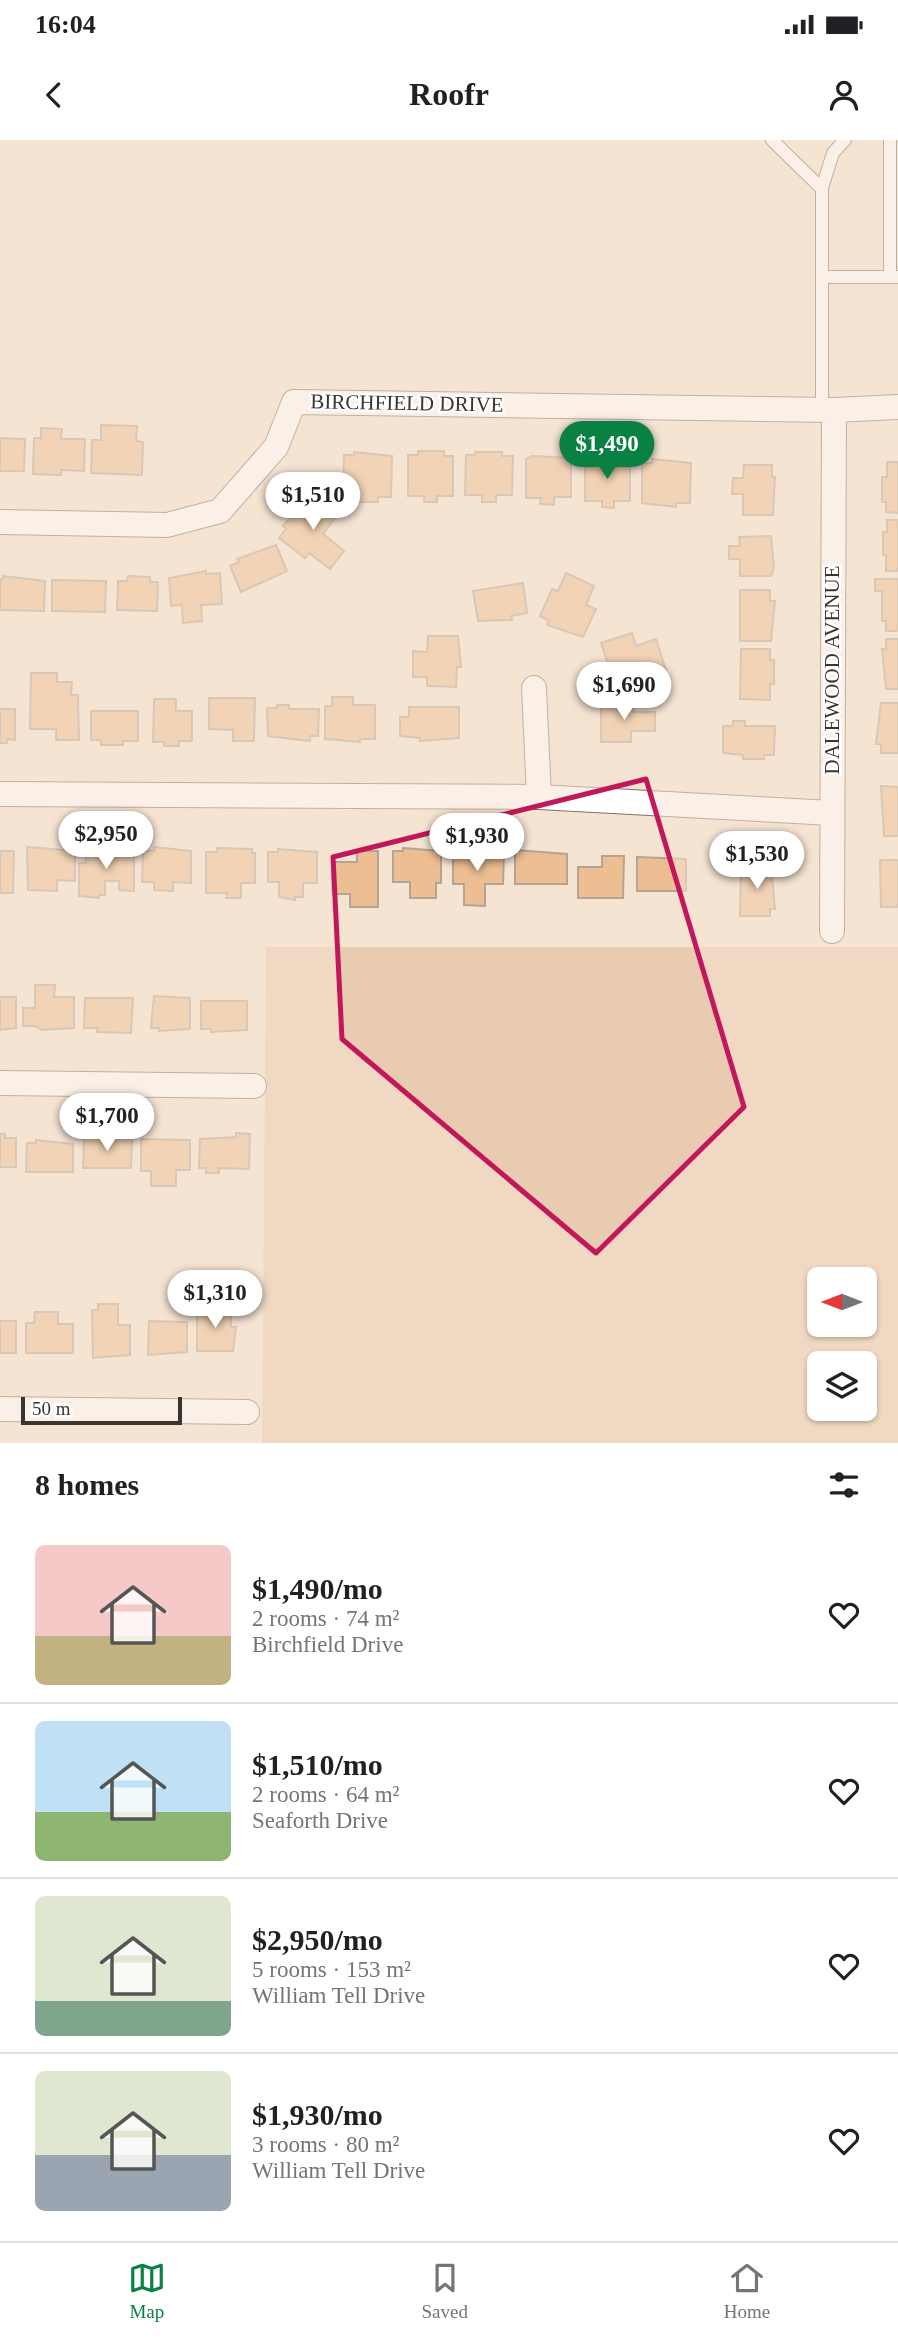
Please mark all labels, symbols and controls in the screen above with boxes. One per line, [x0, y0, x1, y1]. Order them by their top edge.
text: 16:04 [35, 10, 96, 39]
icon: back [35, 76, 73, 114]
text: Roofr [409, 76, 489, 112]
icon: person [825, 76, 863, 114]
street label: BIRCHFIELD DRIVE [310, 389, 504, 417]
pin: $1,490 [550, 422, 664, 481]
text: $1,490 [575, 431, 639, 456]
pin: $1,510 [256, 472, 370, 532]
text: $1,510 [281, 482, 345, 507]
street label: DALEWOOD AVENUE [820, 565, 844, 775]
pin: $1,690 [567, 662, 681, 722]
text: $1,690 [592, 672, 656, 697]
pin: $2,950 [49, 812, 163, 871]
pin: $1,930 [420, 814, 534, 873]
text: $2,950 [74, 821, 138, 846]
text: $1,930 [445, 823, 509, 848]
pin: $1,530 [700, 832, 814, 891]
text: $1,530 [725, 841, 789, 866]
pin: $1,700 [50, 1094, 164, 1153]
text: $1,700 [75, 1103, 139, 1128]
north arrow [807, 1267, 877, 1337]
map controls [807, 1267, 877, 1421]
pin: $1,310 [158, 1270, 272, 1330]
text: $1,310 [183, 1280, 247, 1305]
button: layers [807, 1351, 877, 1421]
scale bar [21, 1394, 182, 1426]
text: 50 m [32, 1398, 71, 1419]
icon: filters [825, 1466, 863, 1504]
text: 8 homes [35, 1468, 139, 1501]
text: $1,490/mo [252, 1572, 383, 1605]
icon: home [91, 1573, 175, 1657]
icon: heart [825, 1596, 863, 1634]
text: 2 rooms · 74 m² [252, 1606, 399, 1631]
text: Birchfield Drive [252, 1632, 403, 1657]
text: $1,510/mo [252, 1748, 383, 1781]
icon: home [91, 1749, 175, 1833]
icon: heart [825, 1772, 863, 1810]
text: 2 rooms · 64 m² [252, 1782, 399, 1807]
text: Seaforth Drive [252, 1808, 388, 1833]
text: $2,950/mo [252, 1923, 383, 1956]
icon: home [91, 1924, 175, 2008]
icon: heart [825, 1947, 863, 1985]
text: 5 rooms · 153 m² [252, 1957, 411, 1982]
text: William Tell Drive [252, 1983, 425, 2008]
text: $1,930/mo [252, 2098, 383, 2131]
icon: home [91, 2099, 175, 2183]
icon: heart [825, 2122, 863, 2160]
text: 3 rooms · 80 m² [252, 2132, 399, 2157]
text: William Tell Drive [252, 2158, 425, 2183]
tab: Map [128, 2259, 166, 2323]
tab: Saved [422, 2259, 468, 2323]
tab: Home [724, 2259, 770, 2323]

